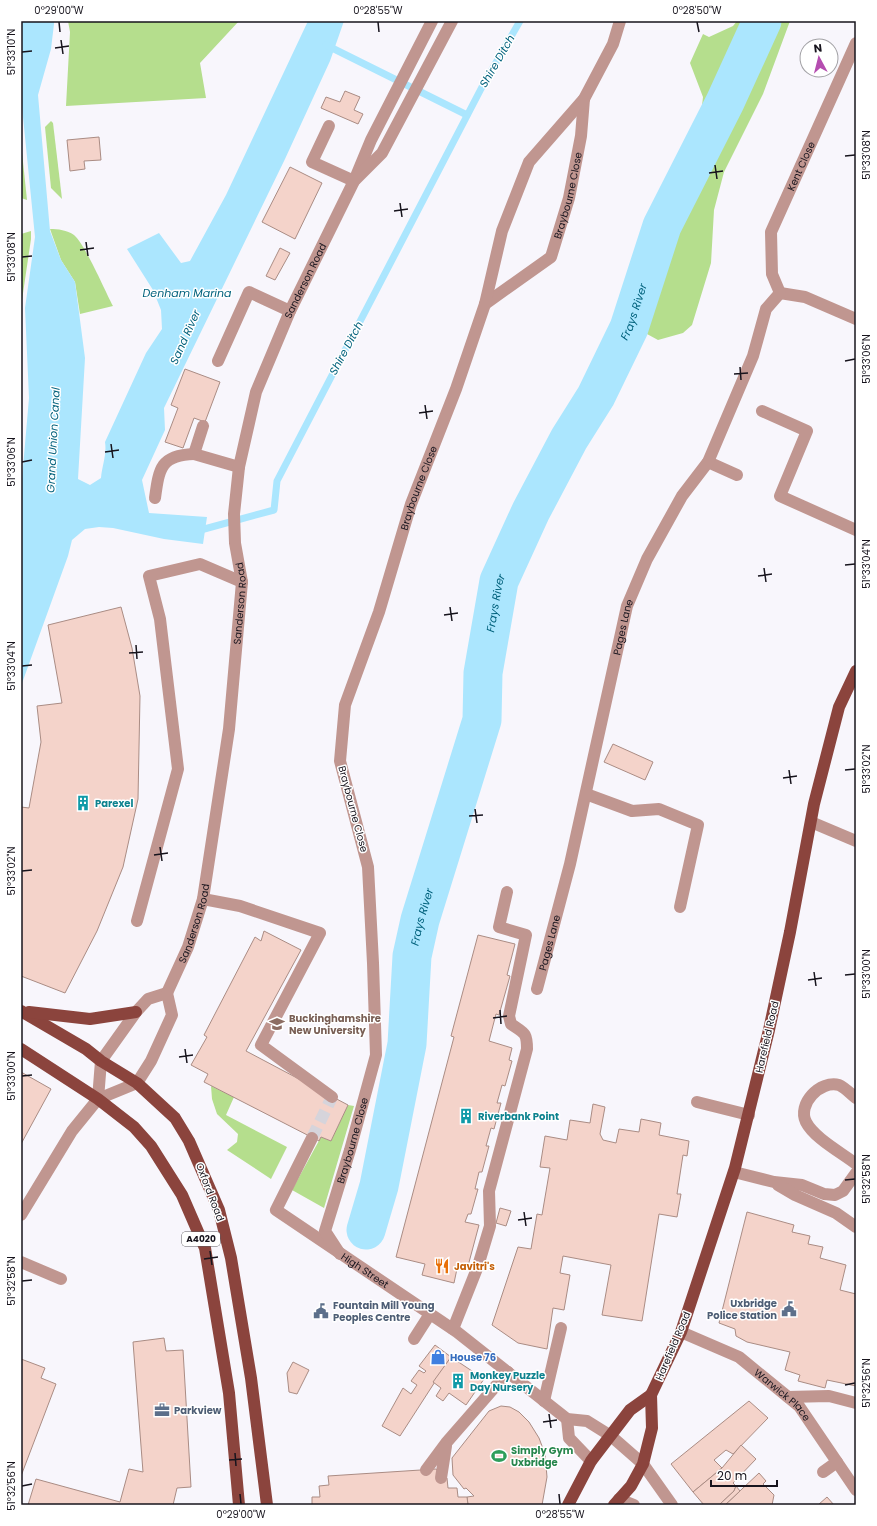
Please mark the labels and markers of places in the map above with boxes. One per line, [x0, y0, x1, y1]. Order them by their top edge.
building icon: Parexel [74, 794, 92, 812]
place label: Parexel [95, 796, 134, 811]
place label: Buckinghamshire New University [289, 1011, 381, 1038]
school or university icon: Buckinghamshire New University [268, 1015, 286, 1033]
building icon: Riverbank Point [457, 1107, 475, 1125]
place label: Riverbank Point [478, 1109, 559, 1124]
restaurant icon: Javitri's [433, 1257, 451, 1275]
place label: Javitri's [454, 1259, 495, 1274]
place label: Uxbridge Police Station [707, 1296, 777, 1323]
place label: Fountain Mill Young Peoples Centre [333, 1298, 435, 1325]
public building icon: Uxbridge Police Station [780, 1300, 798, 1318]
public building icon: Fountain Mill Young Peoples Centre [312, 1302, 330, 1320]
shop icon: House 76 [429, 1348, 447, 1366]
place label: House 76 [450, 1350, 496, 1365]
place label: Monkey Puzzle Day Nursery [470, 1368, 545, 1395]
building icon: Monkey Puzzle Day Nursery [449, 1372, 467, 1390]
office icon: Parkview [153, 1401, 171, 1419]
place label: Parkview [174, 1403, 222, 1418]
place label: Simply Gym Uxbridge [511, 1443, 574, 1470]
sports icon: Simply Gym Uxbridge [490, 1447, 508, 1465]

